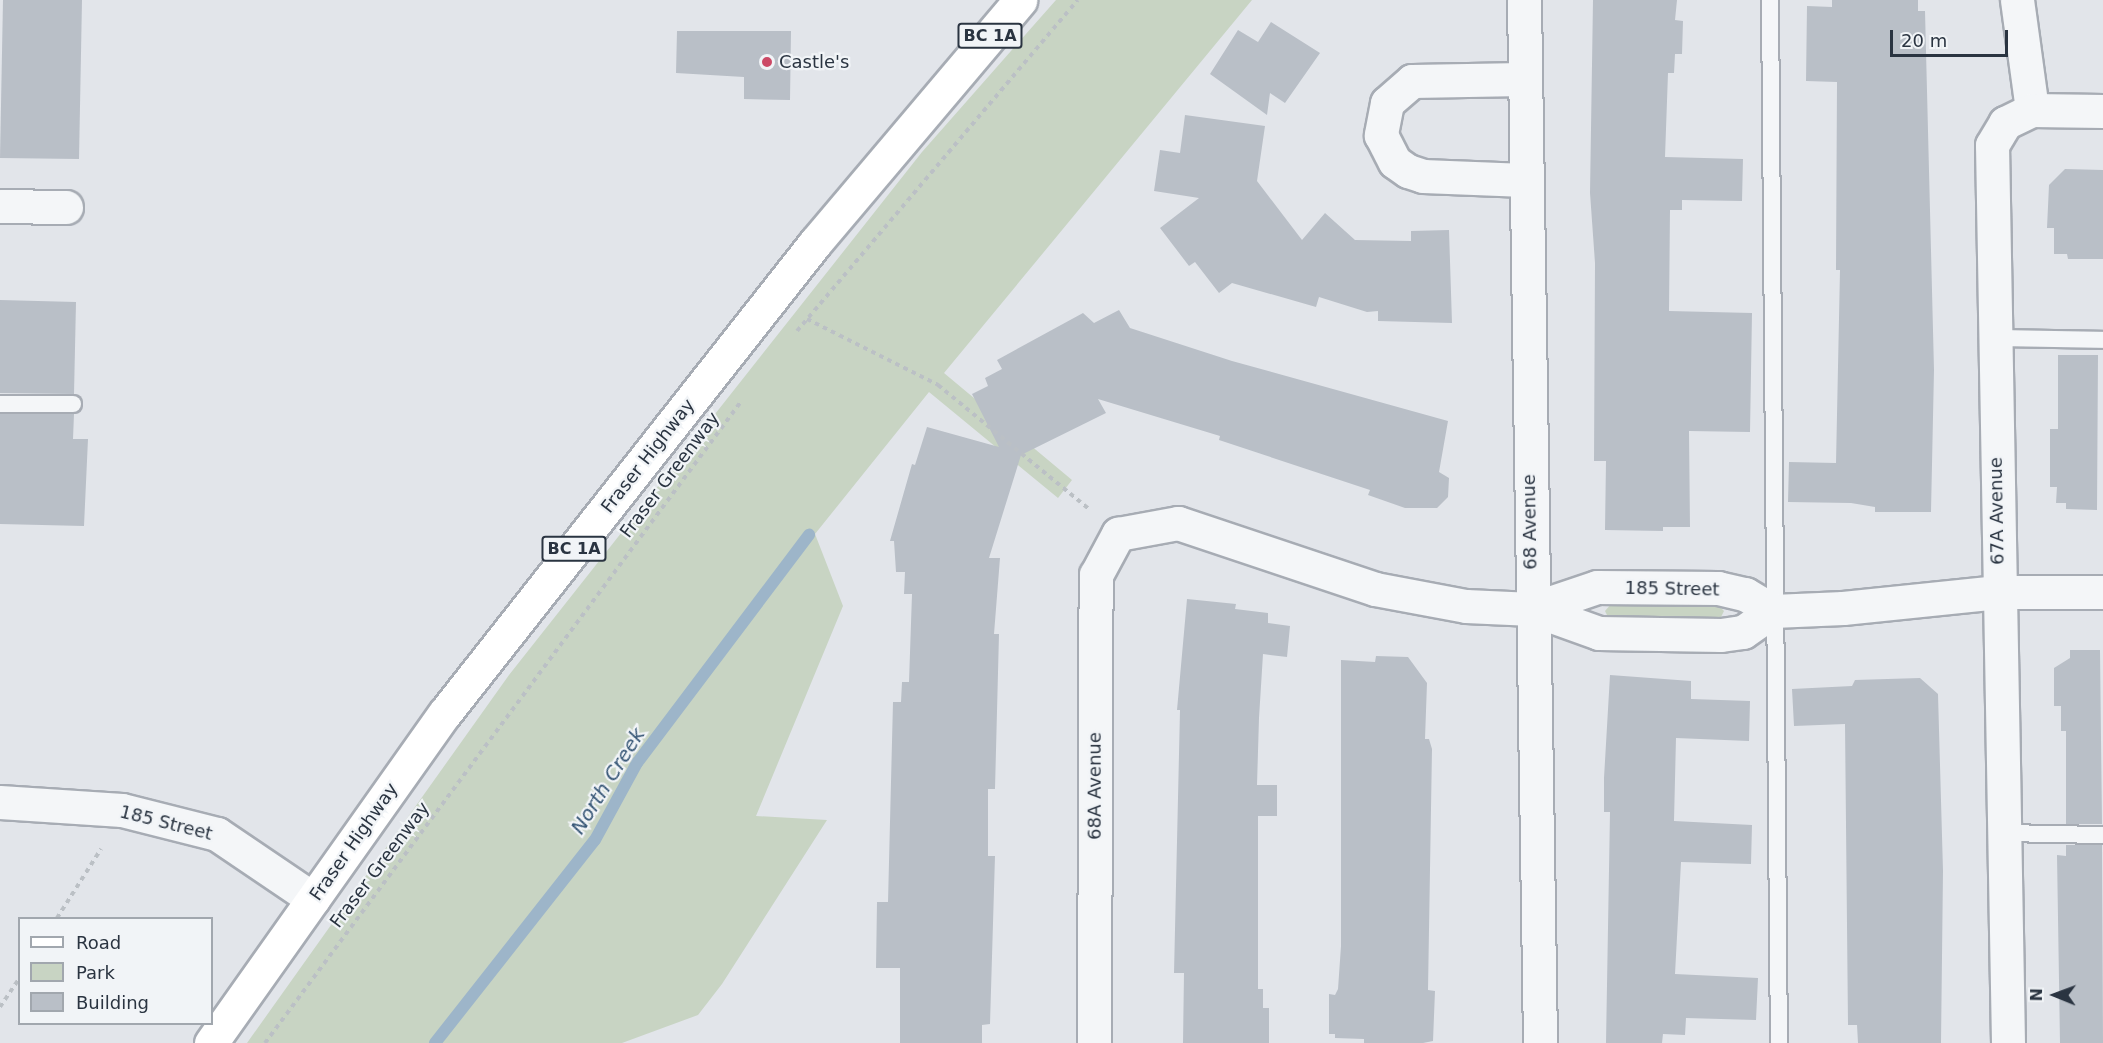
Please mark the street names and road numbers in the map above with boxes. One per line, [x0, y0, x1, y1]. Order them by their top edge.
road number: BC 1A [957, 23, 1023, 49]
street label: Fraser Highway [597, 395, 699, 517]
street label: Fraser Greenway [616, 408, 724, 542]
street label: 67A Avenue [1985, 457, 2009, 565]
street label: 68 Avenue [1518, 474, 1542, 570]
road number: BC 1A [541, 536, 607, 562]
street label: 185 Street [1624, 577, 1720, 601]
street label: 68A Avenue [1084, 732, 1106, 840]
street label: Fraser Highway [305, 779, 403, 905]
street label: Fraser Greenway [326, 798, 434, 932]
street label: 185 Street [117, 801, 215, 845]

